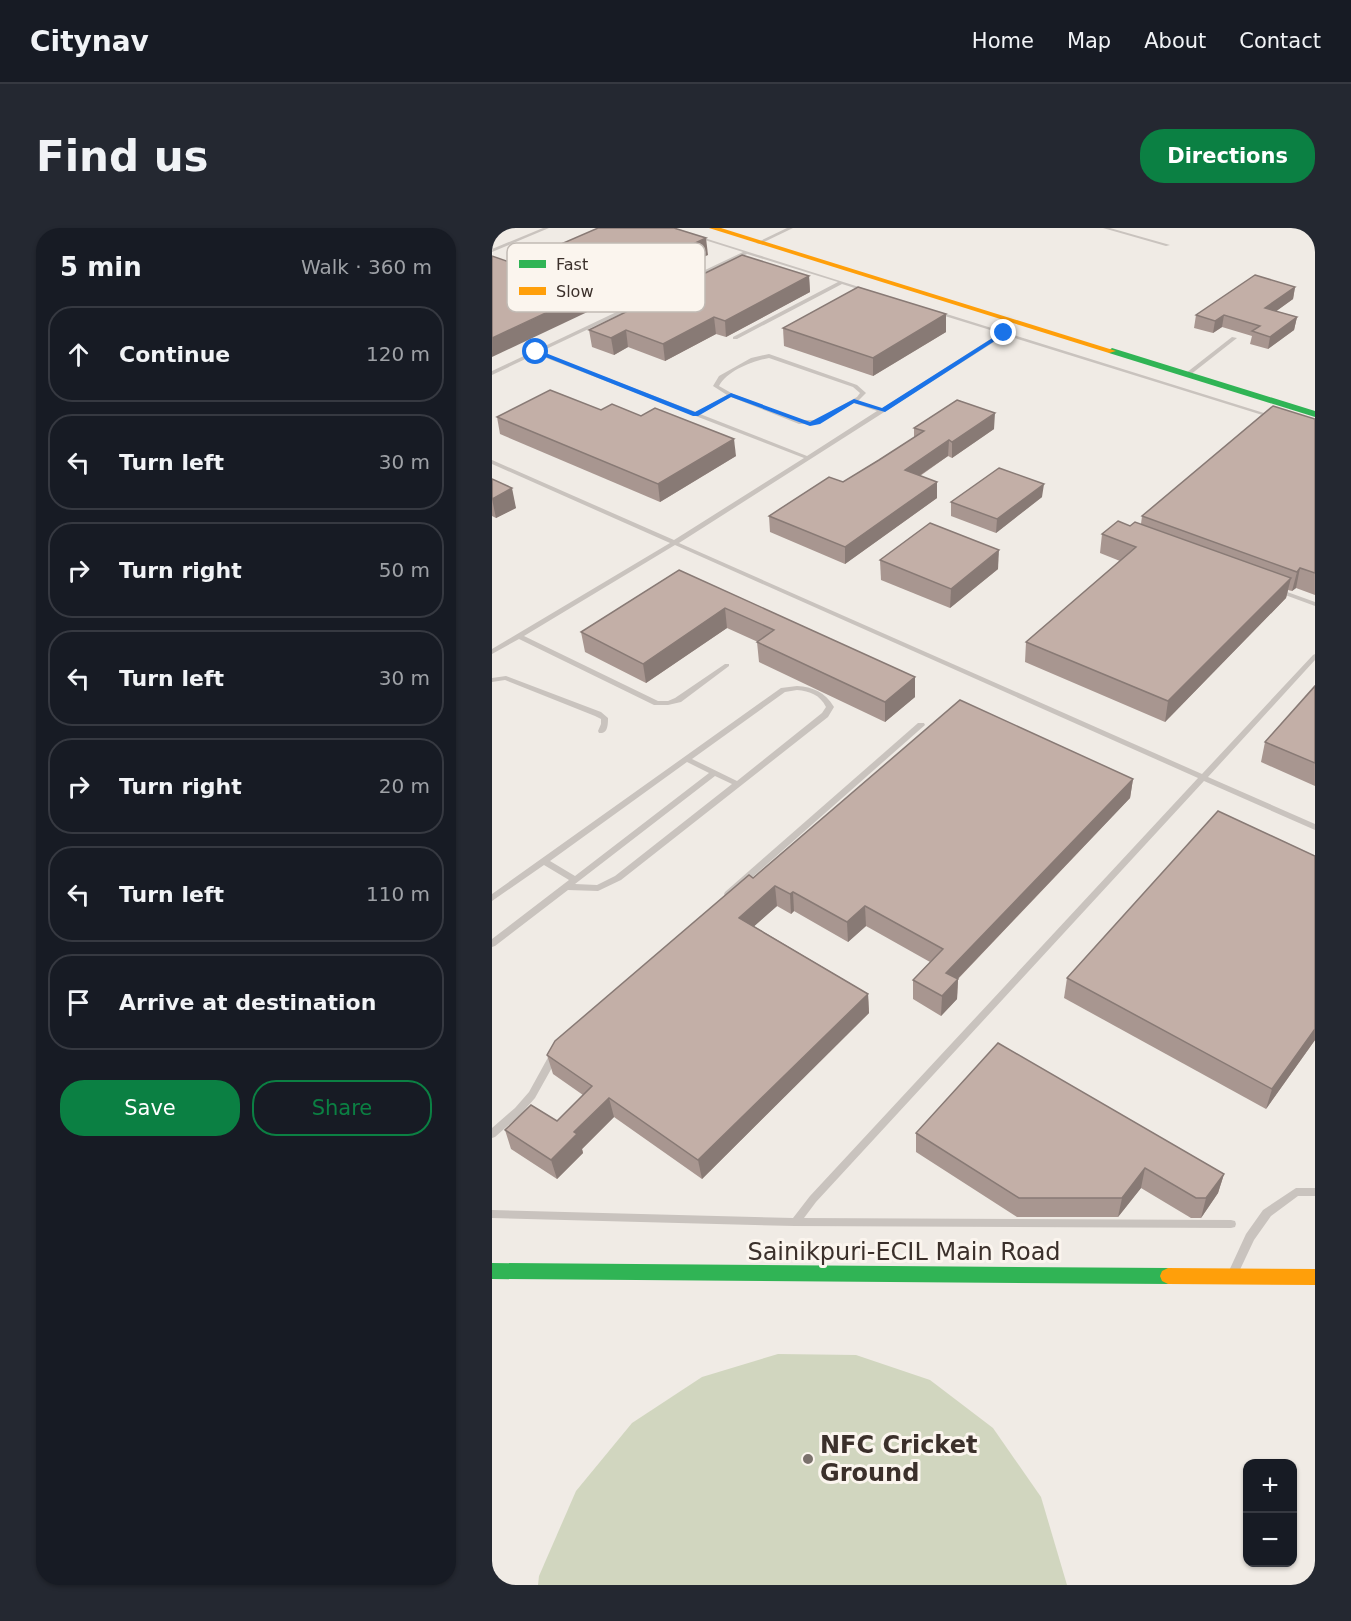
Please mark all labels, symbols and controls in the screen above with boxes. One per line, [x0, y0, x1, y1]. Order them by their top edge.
text: Citynav [30, 25, 149, 58]
text: Home [972, 29, 1034, 53]
text: Map [1067, 29, 1111, 53]
text: About [1144, 29, 1206, 53]
text: Contact [1239, 29, 1321, 53]
button: Directions [1140, 129, 1315, 183]
text: Find us [36, 132, 209, 181]
legend [507, 243, 705, 312]
text: 5 min [60, 252, 142, 282]
text: Walk · 360 m [301, 255, 432, 279]
text: Fast [556, 255, 588, 274]
text: Slow [556, 282, 593, 301]
route end [990, 319, 1016, 345]
icon: ahead [62, 338, 95, 371]
route start [522, 338, 548, 364]
text: Continue [119, 342, 230, 367]
text: 120 m [366, 342, 430, 366]
icon: left [62, 446, 95, 479]
text: Turn left [119, 450, 224, 475]
text: 30 m [379, 450, 430, 474]
icon: right [62, 554, 95, 587]
text: Turn right [119, 558, 242, 583]
text: 50 m [379, 558, 430, 582]
icon: left [62, 662, 95, 695]
text: Turn left [119, 666, 224, 691]
text: 30 m [379, 666, 430, 690]
icon: right [62, 770, 95, 803]
text: Turn right [119, 774, 242, 799]
text: 20 m [379, 774, 430, 798]
icon: left [62, 878, 95, 911]
text: Turn left [119, 882, 224, 907]
text: 110 m [366, 882, 430, 906]
icon: arrive [62, 986, 95, 1019]
text: Arrive at destination [119, 990, 376, 1015]
button: Save [60, 1080, 240, 1136]
button: Share [252, 1080, 432, 1136]
street label: Sainikpuri-ECIL Main Road [747, 1238, 1061, 1266]
place label: NFC Cricket Ground [820, 1431, 977, 1487]
marker: NFC Cricket Ground [801, 1452, 815, 1466]
map controls [1243, 1459, 1297, 1567]
button: + [1243, 1459, 1297, 1513]
button: − [1243, 1513, 1297, 1567]

